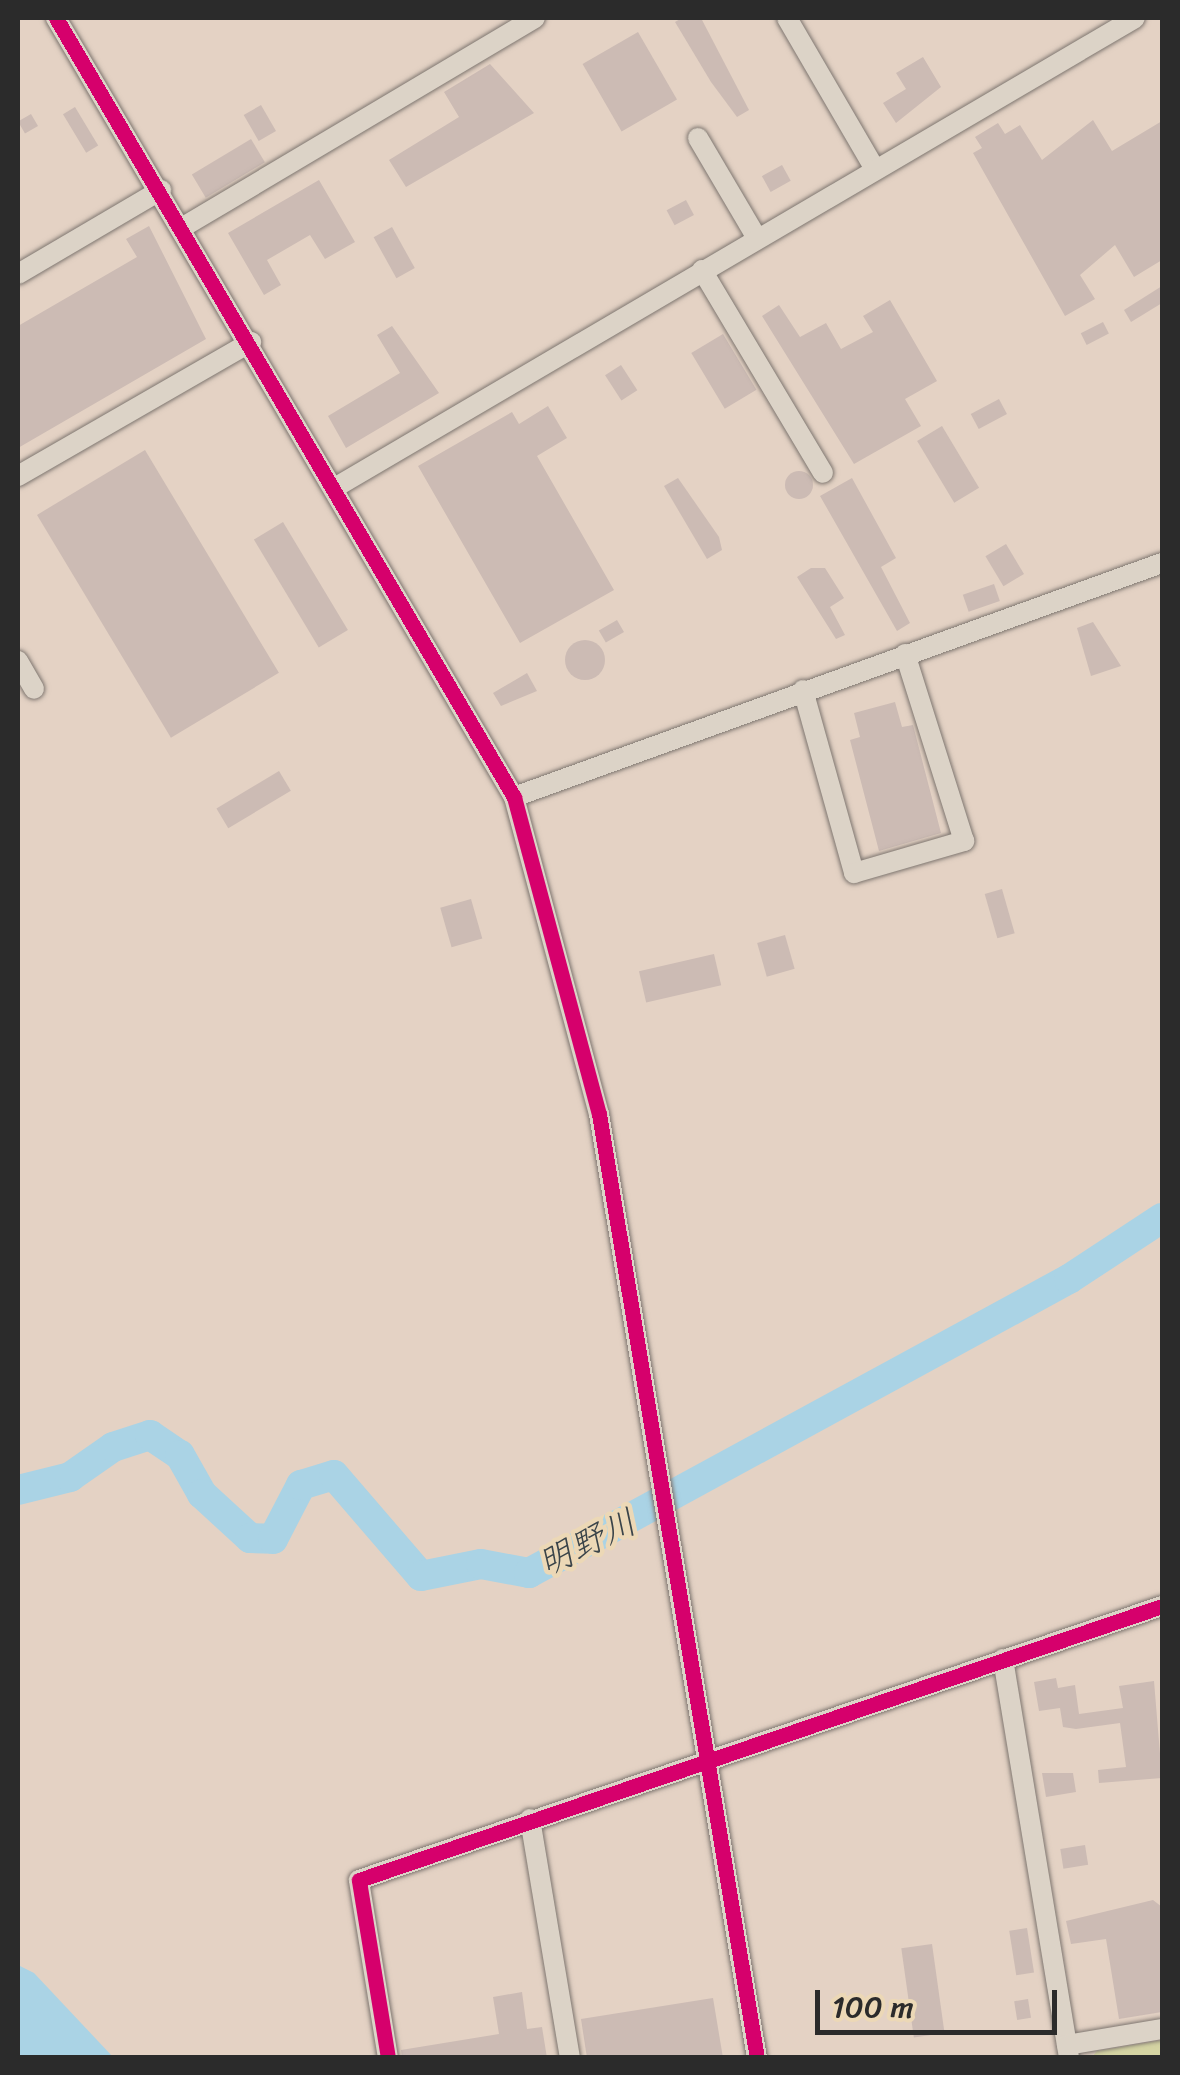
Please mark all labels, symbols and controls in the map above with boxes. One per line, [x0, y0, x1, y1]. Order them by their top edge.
water label: 明野川 [531, 1500, 643, 1584]
scale bar [820, 1970, 1062, 2032]
text: 100 m [832, 1980, 914, 2034]

